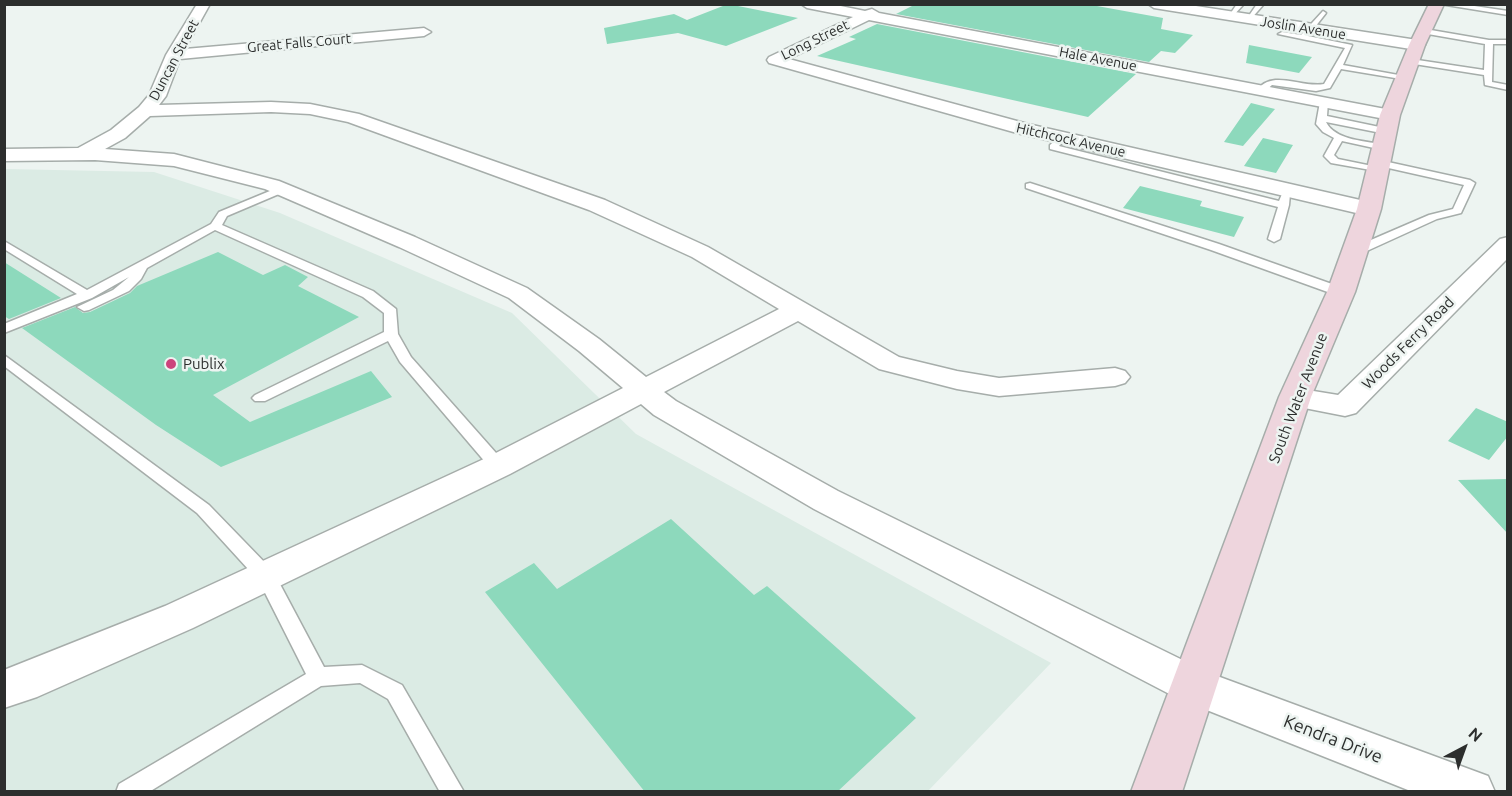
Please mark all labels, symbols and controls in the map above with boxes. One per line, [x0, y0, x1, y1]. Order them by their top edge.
street label: Joslin Avenue [1259, 13, 1347, 43]
street label: Duncan Street [145, 16, 203, 104]
street label: Long Street [778, 16, 852, 64]
street label: Great Falls Court [246, 30, 352, 56]
street label: Hale Avenue [1058, 43, 1138, 75]
street label: Hitchcock Avenue [1015, 119, 1127, 161]
street label: Woods Ferry Road [1358, 293, 1458, 393]
street label: South Water Avenue [1265, 330, 1331, 466]
place label: Publix [183, 355, 224, 373]
marker: Publix [164, 357, 178, 371]
street label: Kendra Drive [1280, 710, 1386, 768]
north arrow [1434, 718, 1494, 778]
text: N [1465, 724, 1486, 745]

